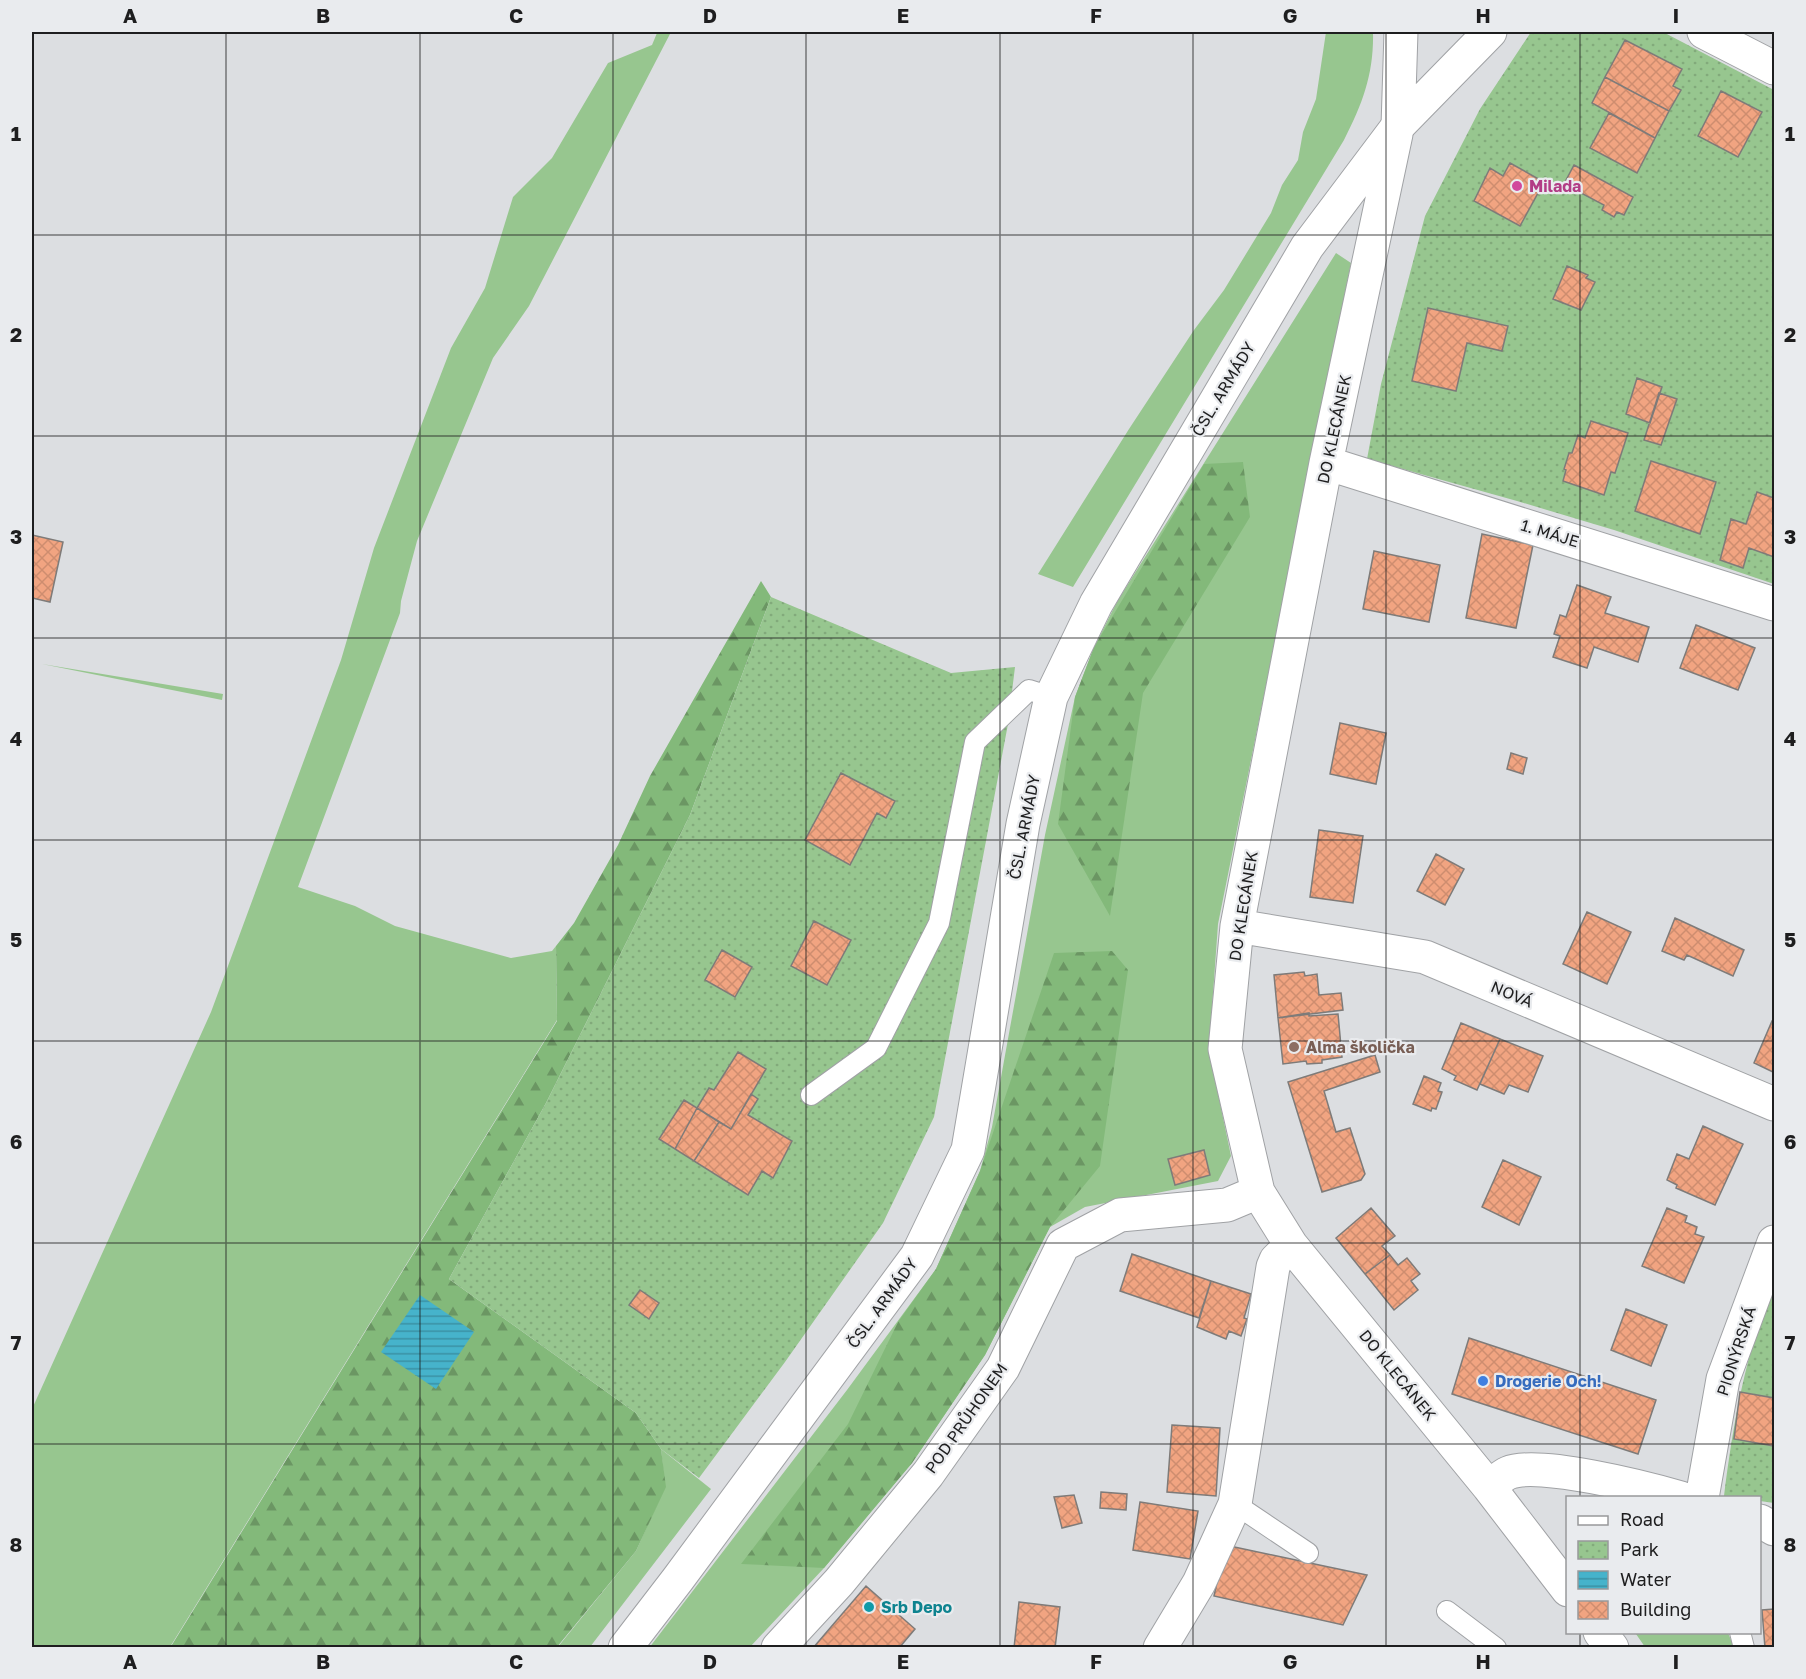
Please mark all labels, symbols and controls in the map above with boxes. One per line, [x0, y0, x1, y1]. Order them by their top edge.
text: A [123, 3, 137, 27]
text: B [316, 3, 330, 27]
text: C [509, 3, 523, 27]
text: D [703, 3, 717, 27]
text: E [897, 3, 909, 27]
text: F [1090, 3, 1102, 27]
text: G [1283, 3, 1297, 27]
text: H [1475, 3, 1491, 27]
text: I [1673, 3, 1679, 27]
text: 1 [11, 121, 21, 145]
text: 1 [1785, 121, 1795, 145]
place label: Milada [1529, 176, 1581, 196]
marker: Milada [1510, 179, 1524, 193]
text: 2 [10, 322, 22, 346]
text: 2 [1784, 322, 1796, 346]
street label: ČSL. ARMÁDY [1187, 338, 1259, 440]
street label: DO KLECÁNEK [1313, 373, 1355, 485]
street label: 1. MÁJE [1518, 515, 1582, 551]
text: 3 [10, 524, 22, 548]
text: 3 [1784, 524, 1796, 548]
text: 4 [10, 726, 22, 750]
text: 4 [1784, 726, 1796, 750]
street label: ČSL. ARMÁDY [1004, 772, 1044, 881]
street label: DO KLECÁNEK [1224, 850, 1262, 962]
text: 5 [10, 927, 22, 951]
text: 5 [1784, 927, 1796, 951]
street label: NOVÁ [1488, 976, 1536, 1012]
place label: Alma školička [1306, 1037, 1415, 1057]
marker: Alma školička [1287, 1040, 1301, 1054]
text: 6 [10, 1129, 22, 1153]
text: 6 [1784, 1129, 1796, 1153]
street label: ČSL. ARMÁDY [843, 1253, 922, 1352]
street label: PIONÝRSKÁ [1712, 1303, 1760, 1398]
street label: DO KLECÁNEK [1355, 1326, 1441, 1424]
text: 7 [11, 1330, 22, 1354]
text: 7 [1785, 1330, 1796, 1354]
street label: POD PRŮHONEM [920, 1359, 1012, 1477]
place label: Drogerie Och! [1495, 1371, 1602, 1391]
marker: Drogerie Och! [1476, 1374, 1490, 1388]
legend [1566, 1496, 1761, 1634]
text: Road [1620, 1508, 1664, 1530]
text: 8 [10, 1532, 22, 1556]
text: 8 [1784, 1532, 1796, 1556]
text: Park [1620, 1538, 1659, 1560]
text: Water [1620, 1568, 1671, 1590]
place label: Srb Depo [881, 1597, 953, 1617]
text: Building [1620, 1598, 1691, 1620]
marker: Srb Depo [862, 1600, 876, 1614]
text: A [123, 1649, 137, 1673]
text: B [316, 1649, 330, 1673]
text: C [509, 1649, 523, 1673]
text: D [703, 1649, 717, 1673]
text: E [897, 1649, 909, 1673]
text: F [1090, 1649, 1102, 1673]
text: G [1283, 1649, 1297, 1673]
text: H [1475, 1649, 1491, 1673]
text: I [1673, 1649, 1679, 1673]

